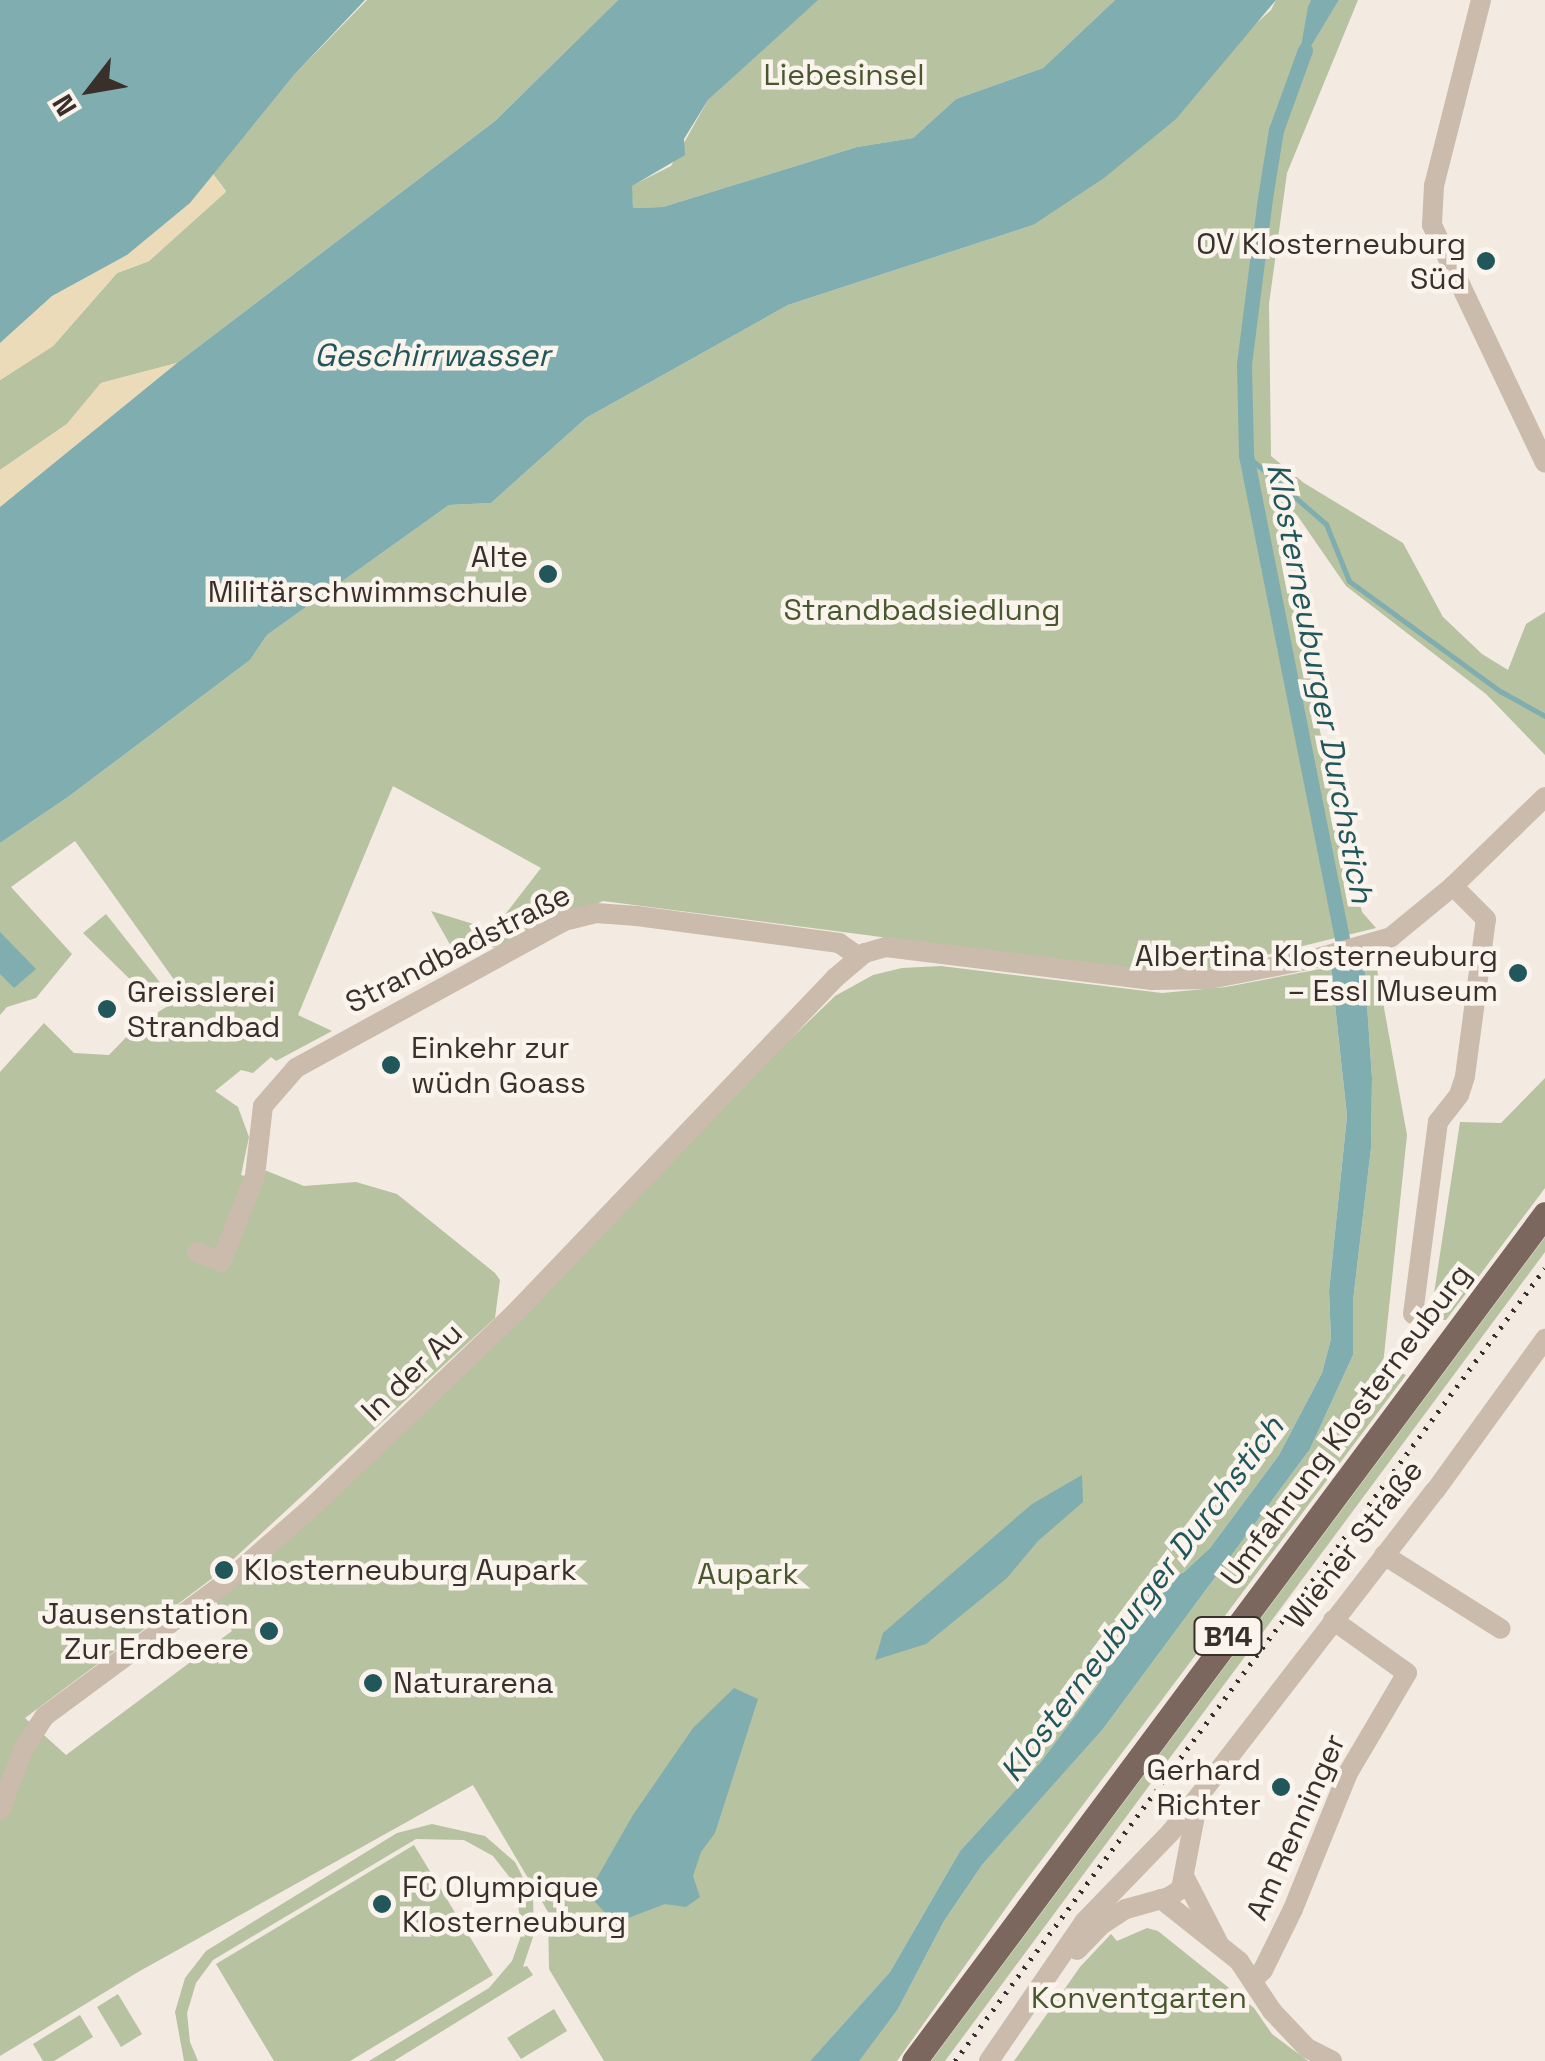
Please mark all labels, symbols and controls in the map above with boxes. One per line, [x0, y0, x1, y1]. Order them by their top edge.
north arrow [40, 40, 140, 140]
park label: Liebesinsel [763, 57, 925, 93]
text: N [44, 88, 85, 123]
place label: OV Klosterneuburg Süd [1196, 226, 1466, 296]
marker: OV Klosterneuburg Süd [1475, 250, 1497, 272]
water label: Geschirrwasser [314, 336, 550, 374]
water label: Klosterneuburger Durchstich [1258, 460, 1382, 906]
place label: Alte Militärschwimmschule [208, 539, 528, 610]
marker: Alte Militärschwimmschule [537, 563, 559, 585]
park label: Strandbadsiedlung [783, 592, 1061, 628]
street label: Strandbadstraße [340, 877, 576, 1021]
place label: Albertina Klosterneuburg – Essl Museum [1135, 938, 1498, 1008]
marker: Albertina Klosterneuburg – Essl Museum [1507, 962, 1529, 984]
place label: Greisslerei Strandbad [127, 974, 280, 1044]
marker: Greisslerei Strandbad [96, 998, 118, 1020]
place label: Einkehr zur wüdn Goass [411, 1030, 586, 1100]
marker: Einkehr zur wüdn Goass [380, 1054, 402, 1076]
street label: Umfahrung Klosterneuburg [1213, 1257, 1479, 1593]
street label: In der Au [354, 1315, 470, 1429]
water label: Klosterneuburger Durchstich [992, 1409, 1292, 1789]
street label: Wiener Straße [1277, 1453, 1431, 1635]
place label: Klosterneuburg Aupark [244, 1552, 577, 1588]
park label: Aupark [697, 1556, 799, 1592]
marker: Klosterneuburg Aupark [213, 1559, 235, 1581]
place label: Jausenstation Zur Erdbeere [41, 1596, 249, 1666]
road number: B14 [1193, 1613, 1263, 1659]
marker: Jausenstation Zur Erdbeere [258, 1620, 280, 1642]
place label: Naturarena [393, 1665, 554, 1701]
marker: Naturarena [362, 1672, 384, 1694]
street label: Am Renninger [1239, 1728, 1353, 1926]
place label: Gerhard Richter [1146, 1752, 1261, 1822]
marker: Gerhard Richter [1270, 1776, 1292, 1798]
place label: FC Olympique Klosterneuburg [402, 1869, 626, 1940]
marker: FC Olympique Klosterneuburg [371, 1893, 393, 1915]
park label: Konventgarten [1031, 1980, 1247, 2016]

